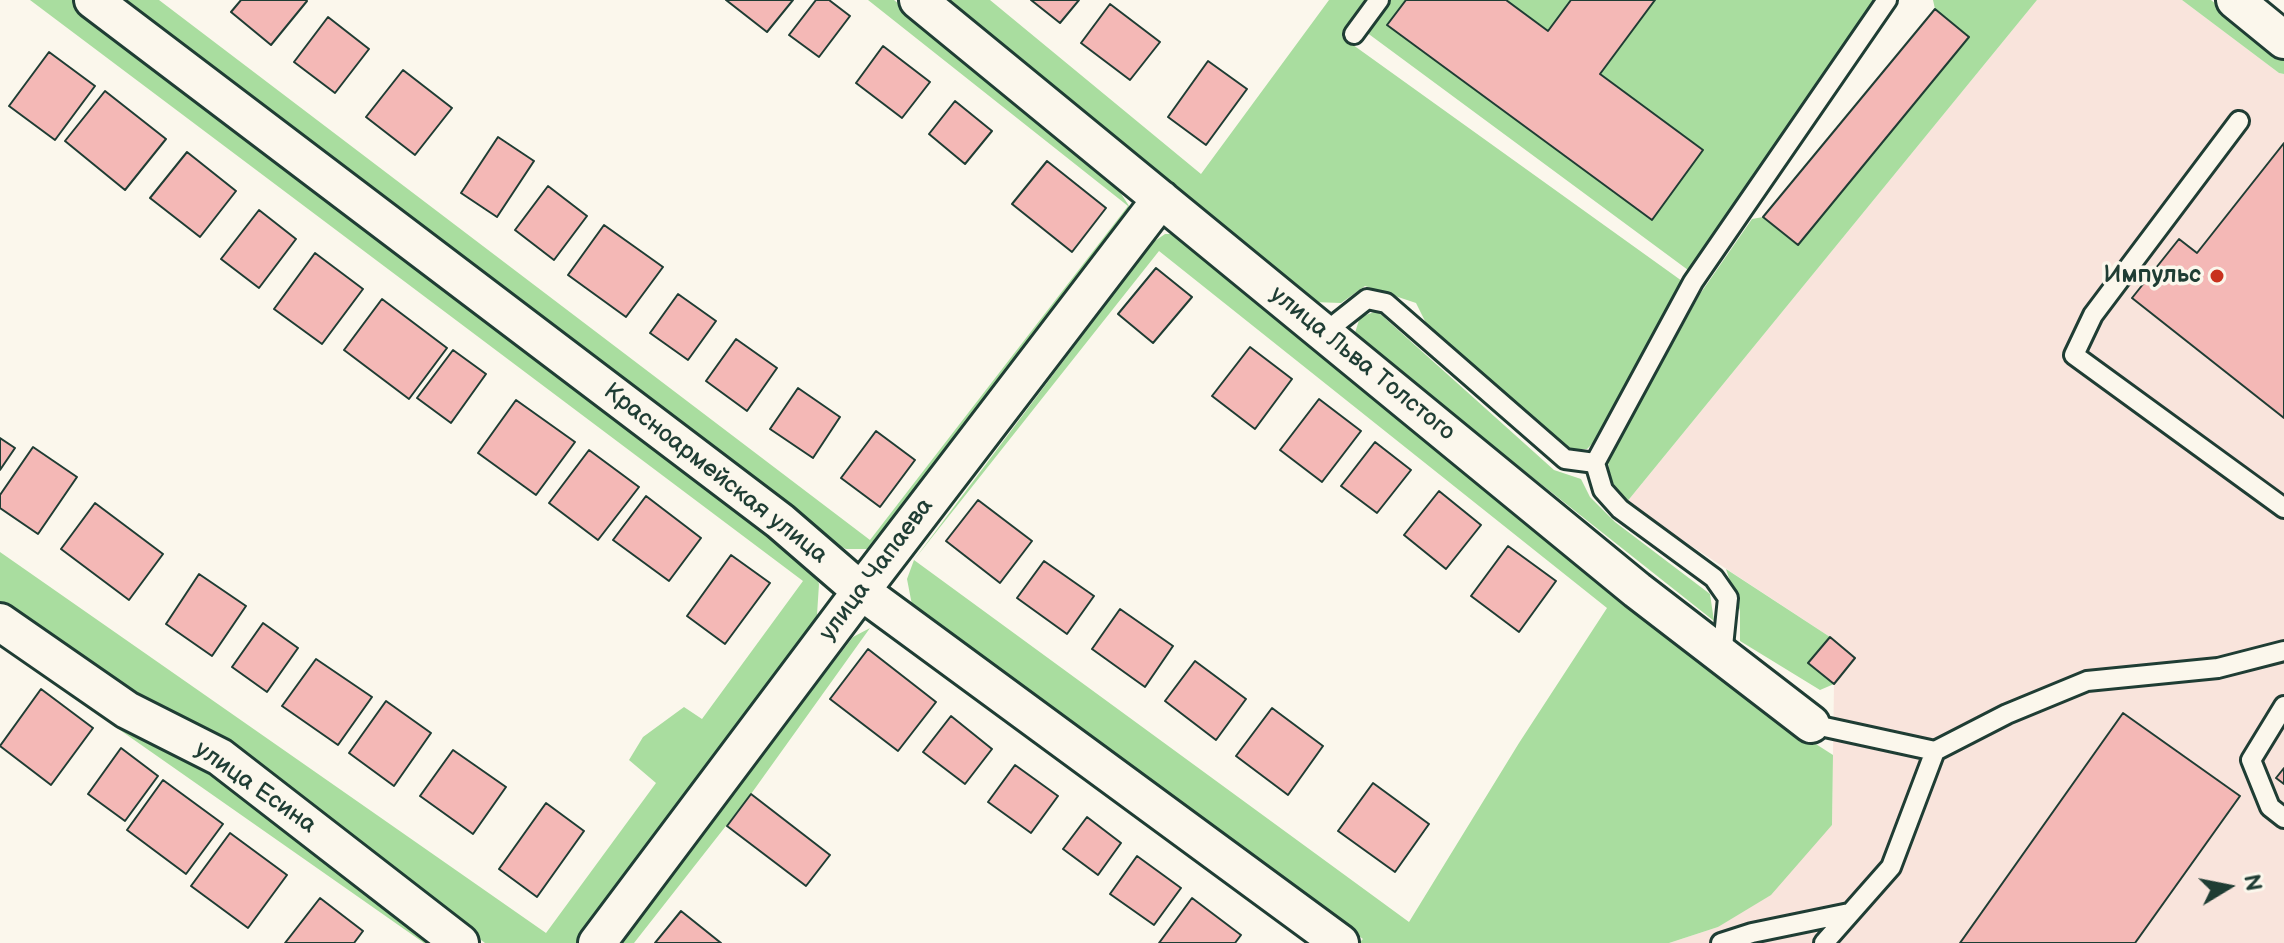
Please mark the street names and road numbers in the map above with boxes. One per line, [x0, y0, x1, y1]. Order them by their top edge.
street label: улица Льва Толстого [1264, 281, 1460, 447]
street label: Красноармейская улица [597, 378, 833, 570]
street label: улица Чапаева [814, 493, 940, 647]
street label: улица Есина [189, 736, 321, 840]

